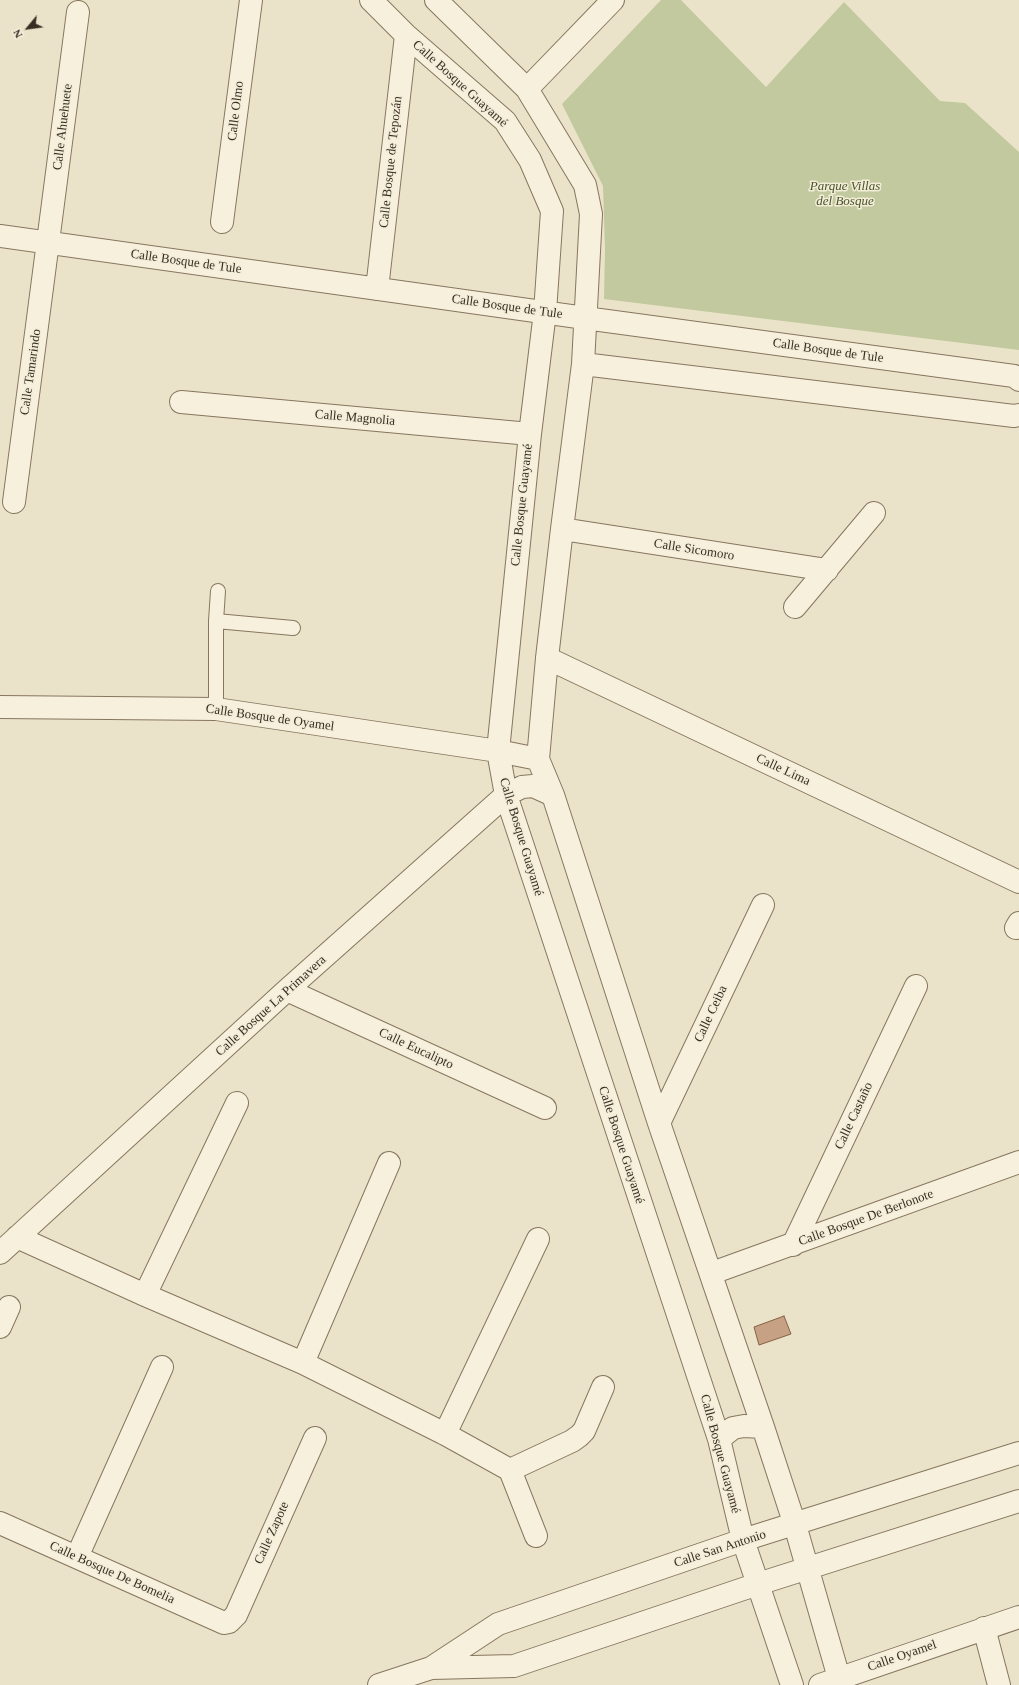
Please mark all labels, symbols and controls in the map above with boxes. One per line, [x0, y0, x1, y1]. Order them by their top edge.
north arrow [8, 8, 48, 48]
text: N [10, 27, 25, 40]
street label: Calle Bosque Guayamé [409, 37, 511, 131]
street label: Calle Olmo [225, 80, 247, 142]
street label: Calle Ahuehuete [50, 83, 76, 171]
street label: Calle Bosque de Tepozán [376, 95, 406, 229]
park label: Parque Villas del Bosque [810, 179, 880, 210]
street label: Calle Bosque de Tule [130, 246, 242, 278]
street label: Calle Bosque de Tule [451, 291, 563, 323]
street label: Calle Tamarindo [17, 328, 45, 416]
street label: Calle Bosque de Tule [772, 335, 884, 367]
street label: Calle Magnolia [314, 407, 396, 429]
street label: Calle Bosque Guayamé [508, 443, 536, 567]
street label: Calle Sicomoro [653, 536, 735, 564]
street label: Calle Bosque de Oyamel [205, 701, 335, 735]
street label: Calle Lima [753, 751, 813, 789]
street label: Calle Bosque Guayamé [496, 776, 546, 898]
street label: Calle Bosque La Primavera [213, 952, 329, 1060]
street label: Calle Ceiba [691, 983, 731, 1045]
street label: Calle Eucalipto [376, 1025, 456, 1073]
street label: Calle Castaño [832, 1080, 876, 1152]
street label: Calle Bosque Guayamé [595, 1084, 647, 1206]
street label: Calle Bosque De Berlonote [796, 1186, 936, 1250]
street label: Calle Bosque Guayamé [697, 1393, 743, 1515]
street label: Calle Zapote [251, 1499, 293, 1567]
street label: Calle San Antonio [672, 1527, 768, 1571]
street label: Calle Bosque De Bomelia [47, 1538, 177, 1608]
street label: Calle Oyamel [865, 1637, 939, 1675]

